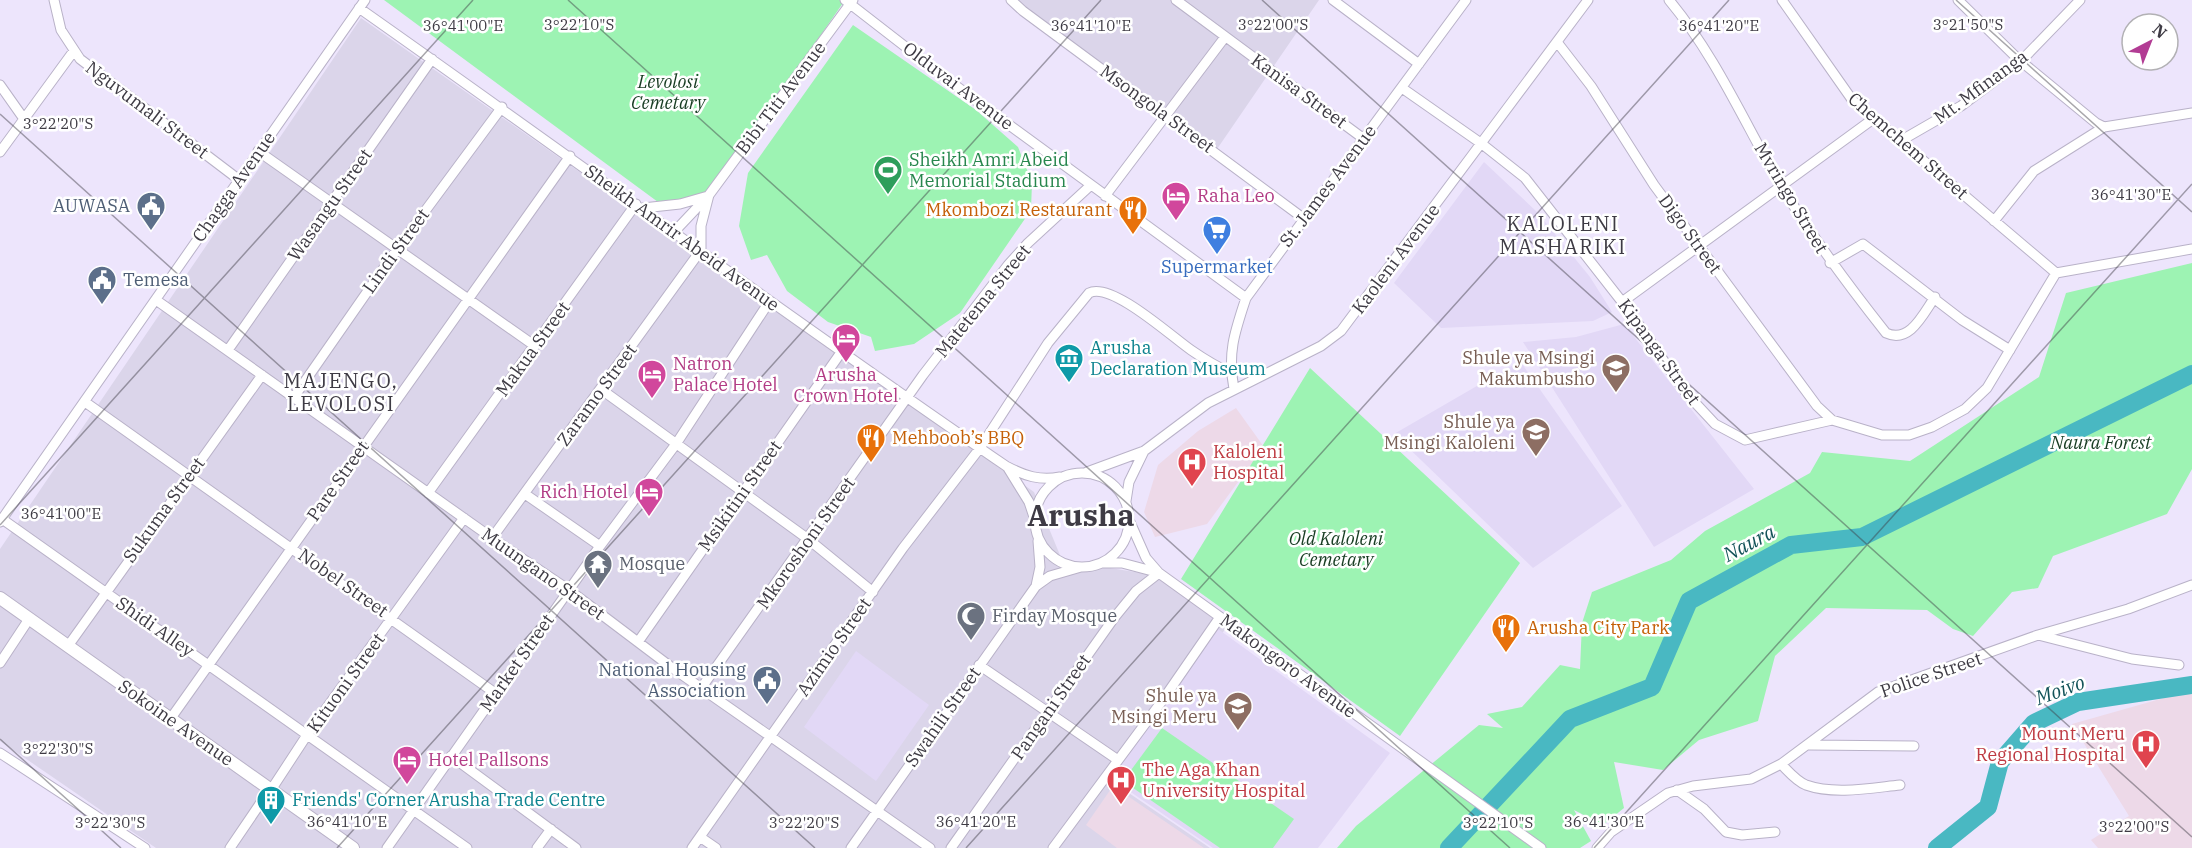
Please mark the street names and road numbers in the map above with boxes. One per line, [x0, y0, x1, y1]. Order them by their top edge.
street label: Olduvai Avenue [898, 36, 1018, 135]
street label: Bibi Titi Avenue [731, 37, 830, 159]
street label: Mt. Mfinanga [1929, 45, 2032, 128]
street label: Kanisa Street [1247, 48, 1352, 133]
street label: Nguvumali Street [81, 56, 213, 163]
street label: Msongola Street [1096, 59, 1219, 158]
street label: Chemchem Street [1844, 87, 1973, 204]
street label: St. James Avenue [1274, 120, 1381, 251]
street label: Chagga Avenue [187, 127, 280, 246]
street label: Mvringo Street [1749, 138, 1833, 257]
street label: Wasangu Street [282, 144, 377, 265]
street label: Sheikh Amrir Abeid Avenue [580, 159, 784, 316]
street label: Digo Street [1654, 189, 1727, 278]
street label: Kaoleni Avenue [1347, 199, 1445, 318]
street label: Lindi Street [357, 204, 434, 298]
street label: Matetema Street [930, 239, 1035, 362]
street label: Kipanga Street [1613, 294, 1706, 409]
street label: Makua Street [490, 297, 575, 401]
street label: Zaramo Street [552, 339, 642, 450]
street label: Pare Street [301, 436, 374, 525]
street label: Msikitini Street [693, 436, 786, 556]
street label: Sukuma Street [118, 452, 210, 567]
street label: Mkoroshoni Street [751, 472, 860, 613]
street label: Muungano Street [477, 522, 609, 625]
street label: Nobel Street [294, 543, 393, 622]
street label: Shidi Alley [112, 591, 199, 662]
street label: Azimio Street [791, 593, 876, 700]
street label: Makongoro Avenue [1216, 608, 1361, 723]
street label: Market Street [474, 609, 559, 716]
street label: Kituoni Street [302, 628, 390, 737]
street label: Police Street [1877, 646, 1985, 703]
street label: Pangani Street [1006, 649, 1096, 764]
street label: Swahili Street [900, 662, 986, 771]
street label: Sokoine Avenue [114, 674, 238, 771]

